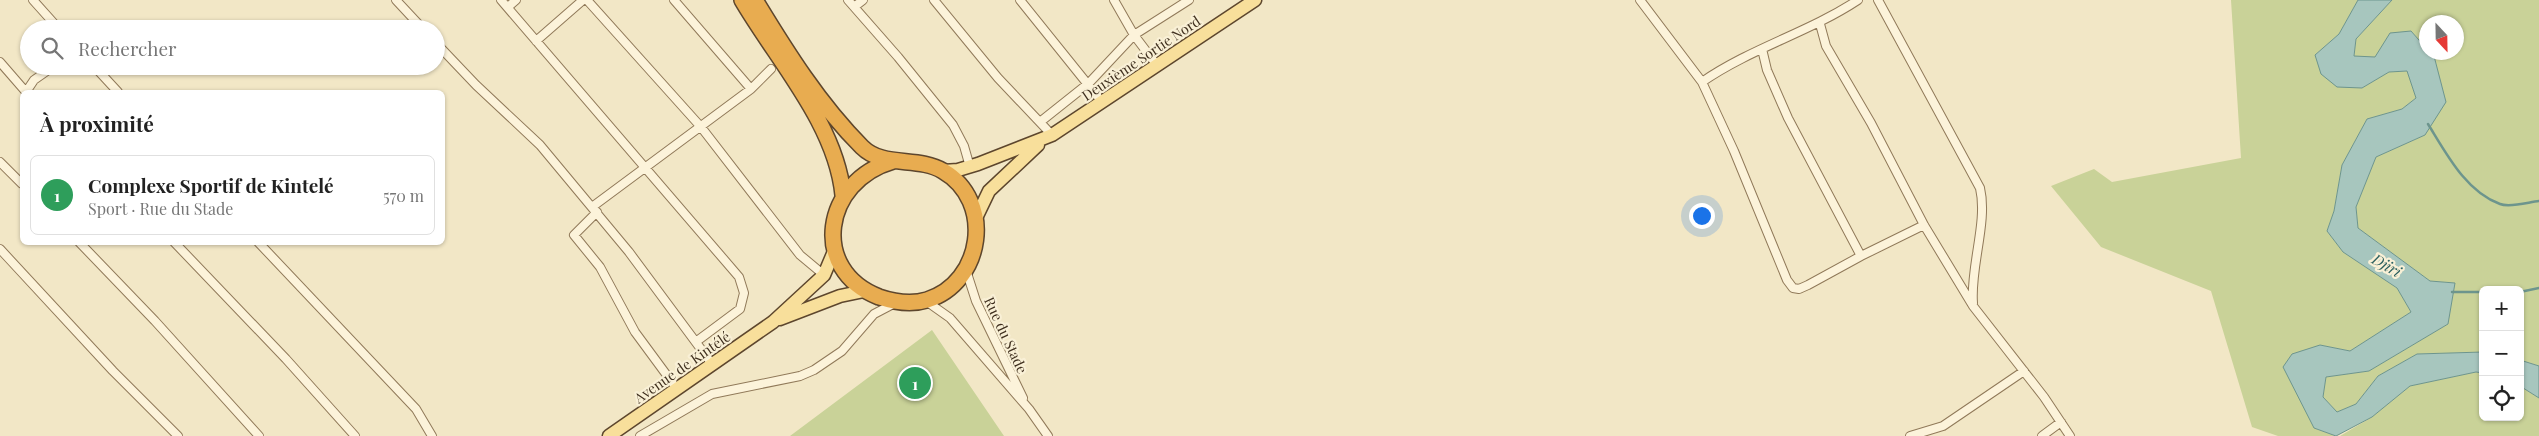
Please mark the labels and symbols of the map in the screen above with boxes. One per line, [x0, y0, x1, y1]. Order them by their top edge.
street label: Deuxième Sortie Nord [1078, 11, 1204, 105]
north arrow [2419, 15, 2464, 60]
your location [1689, 203, 1715, 229]
water label: Djiri [2368, 248, 2406, 282]
street label: Rue du Stade [980, 294, 1032, 376]
street label: Avenue de Kintélé [629, 327, 734, 408]
pin: 1 [899, 364, 931, 402]

